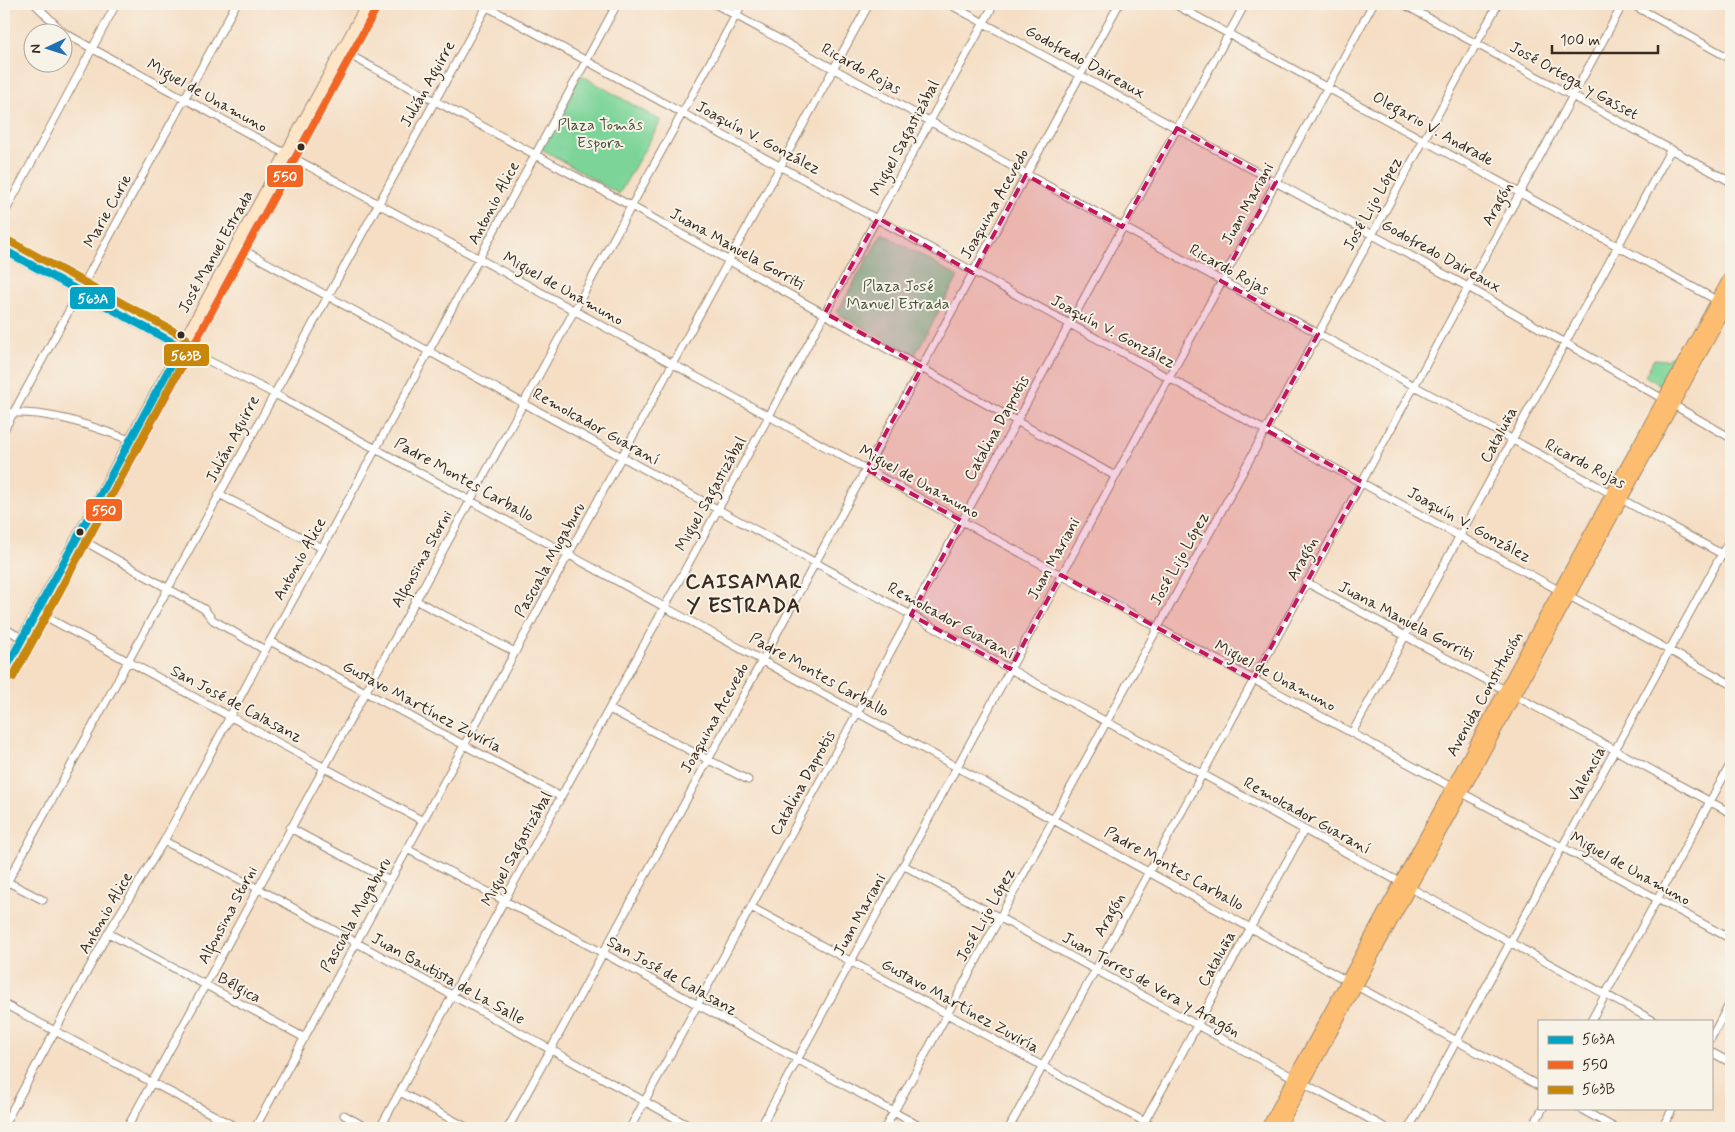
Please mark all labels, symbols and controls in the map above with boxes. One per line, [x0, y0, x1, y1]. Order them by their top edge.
street label: Godofredo Daireaux [1021, 20, 1149, 104]
north arrow [22, 22, 72, 72]
scale bar [1552, 22, 1659, 54]
text: 100 m [1560, 31, 1600, 51]
street label: Julián Aguirre [396, 37, 461, 131]
street label: José Ortega y Gasset [1505, 37, 1642, 126]
street label: Ricardo Rojas [817, 38, 905, 100]
text: N [27, 44, 45, 54]
street label: Miguel de Unamuno [143, 54, 271, 139]
street label: Miguel Sagastizábal [866, 76, 945, 200]
street label: Olegario V. Andrade [1368, 87, 1498, 172]
street label: Joaquín V. González [692, 96, 824, 180]
park label: Plaza Tomás Espora [557, 115, 643, 154]
unlabelled marker [296, 142, 306, 152]
street label: Joaquina Acevedo [956, 145, 1034, 263]
street label: José Lijo López [1339, 153, 1408, 254]
street label: Antonio Alice [463, 158, 525, 248]
street label: Juan Mariani [1217, 159, 1279, 249]
line badge: 550 [266, 164, 304, 188]
text: 550 [273, 168, 297, 186]
street label: Marie Curie [79, 170, 137, 252]
street label: Aragón [1477, 178, 1519, 230]
street label: José Manuel Estrada [174, 187, 258, 317]
street label: Juana Manuela Gorriti [666, 203, 808, 295]
street label: Godofredo Daireaux [1377, 214, 1505, 298]
street label: Ricardo Rojas [1185, 239, 1273, 301]
street label: Miguel de Unamuno [499, 247, 627, 332]
park label: Plaza José Manuel Estrada [846, 276, 950, 315]
line badge: 563A [69, 286, 116, 310]
text: 563A [77, 290, 109, 308]
street label: Joaquín V. González [1047, 290, 1179, 374]
unlabelled marker [176, 330, 186, 340]
line badge: 563B [163, 343, 210, 367]
text: 563B [171, 347, 201, 365]
street label: Catalina Daprotis [959, 372, 1035, 484]
street label: Remolcador Guaraní [529, 383, 663, 471]
street label: Julián Aguirre [201, 392, 266, 487]
street label: Cataluña [1475, 403, 1523, 467]
street label: Padre Montes Carballo [391, 433, 538, 527]
street label: Miguel Sagastizábal [671, 433, 752, 556]
street label: Ricardo Rojas [1541, 434, 1629, 494]
street label: Miguel de Unamuno [855, 440, 983, 525]
street label: Joaquín V. González [1403, 482, 1535, 568]
line badge: 550 [85, 498, 123, 522]
street label: Pascuala Mugaburu [510, 499, 591, 622]
text: 550 [92, 502, 116, 520]
street label: Alfonsina Storni [387, 506, 459, 612]
street label: José Lijo López [1146, 508, 1215, 609]
street label: Antonio Alice [269, 514, 331, 604]
street label: Juan Mariani [1023, 514, 1085, 604]
unlabelled marker [75, 527, 85, 537]
street label: Aragón [1282, 533, 1324, 585]
district label: CAISAMAR Y ESTRADA [685, 568, 803, 620]
street label: Juana Manuela Gorriti [1335, 576, 1477, 666]
street label: Remolcador Guaraní [884, 577, 1018, 665]
street label: Padre Montes Carballo [746, 628, 893, 722]
street label: Avenida Constitución [1442, 628, 1528, 760]
street label: Miguel de Unamuno [1210, 635, 1339, 718]
street label: Gustavo Martínez Zuviría [339, 656, 505, 758]
street label: Joaquina Acevedo [676, 659, 754, 777]
street label: San José de Calasanz [167, 660, 305, 748]
street label: Catalina Daprotis [765, 727, 841, 839]
street label: Valencia [1563, 742, 1611, 806]
street label: Remolcador Guaraní [1240, 772, 1374, 860]
street label: Miguel Sagastizábal [477, 788, 558, 911]
street label: Padre Montes Carballo [1101, 822, 1248, 916]
street label: Miguel de Unamuno [1566, 827, 1694, 912]
street label: Pascuala Mugaburu [316, 854, 397, 977]
street label: Alfonsina Storni [193, 862, 265, 969]
street label: José Lijo López [952, 864, 1021, 965]
street label: Antonio Alice [74, 868, 138, 958]
street label: Juan Mariani [829, 870, 891, 960]
street label: Aragón [1089, 889, 1131, 941]
street label: Juan Torres de Vera y Aragón [1058, 927, 1244, 1044]
street label: Cataluña [1193, 927, 1241, 991]
street label: Juan Bautista de La Salle [368, 928, 528, 1030]
street label: San José de Calasanz [603, 931, 741, 1021]
street label: Gustavo Martínez Zuviría [877, 954, 1043, 1058]
street label: Bélgica [213, 968, 265, 1009]
legend [1538, 1020, 1712, 1110]
text: 563A [1582, 1030, 1615, 1050]
text: 550 [1582, 1056, 1608, 1076]
text: 563B [1582, 1080, 1615, 1100]

